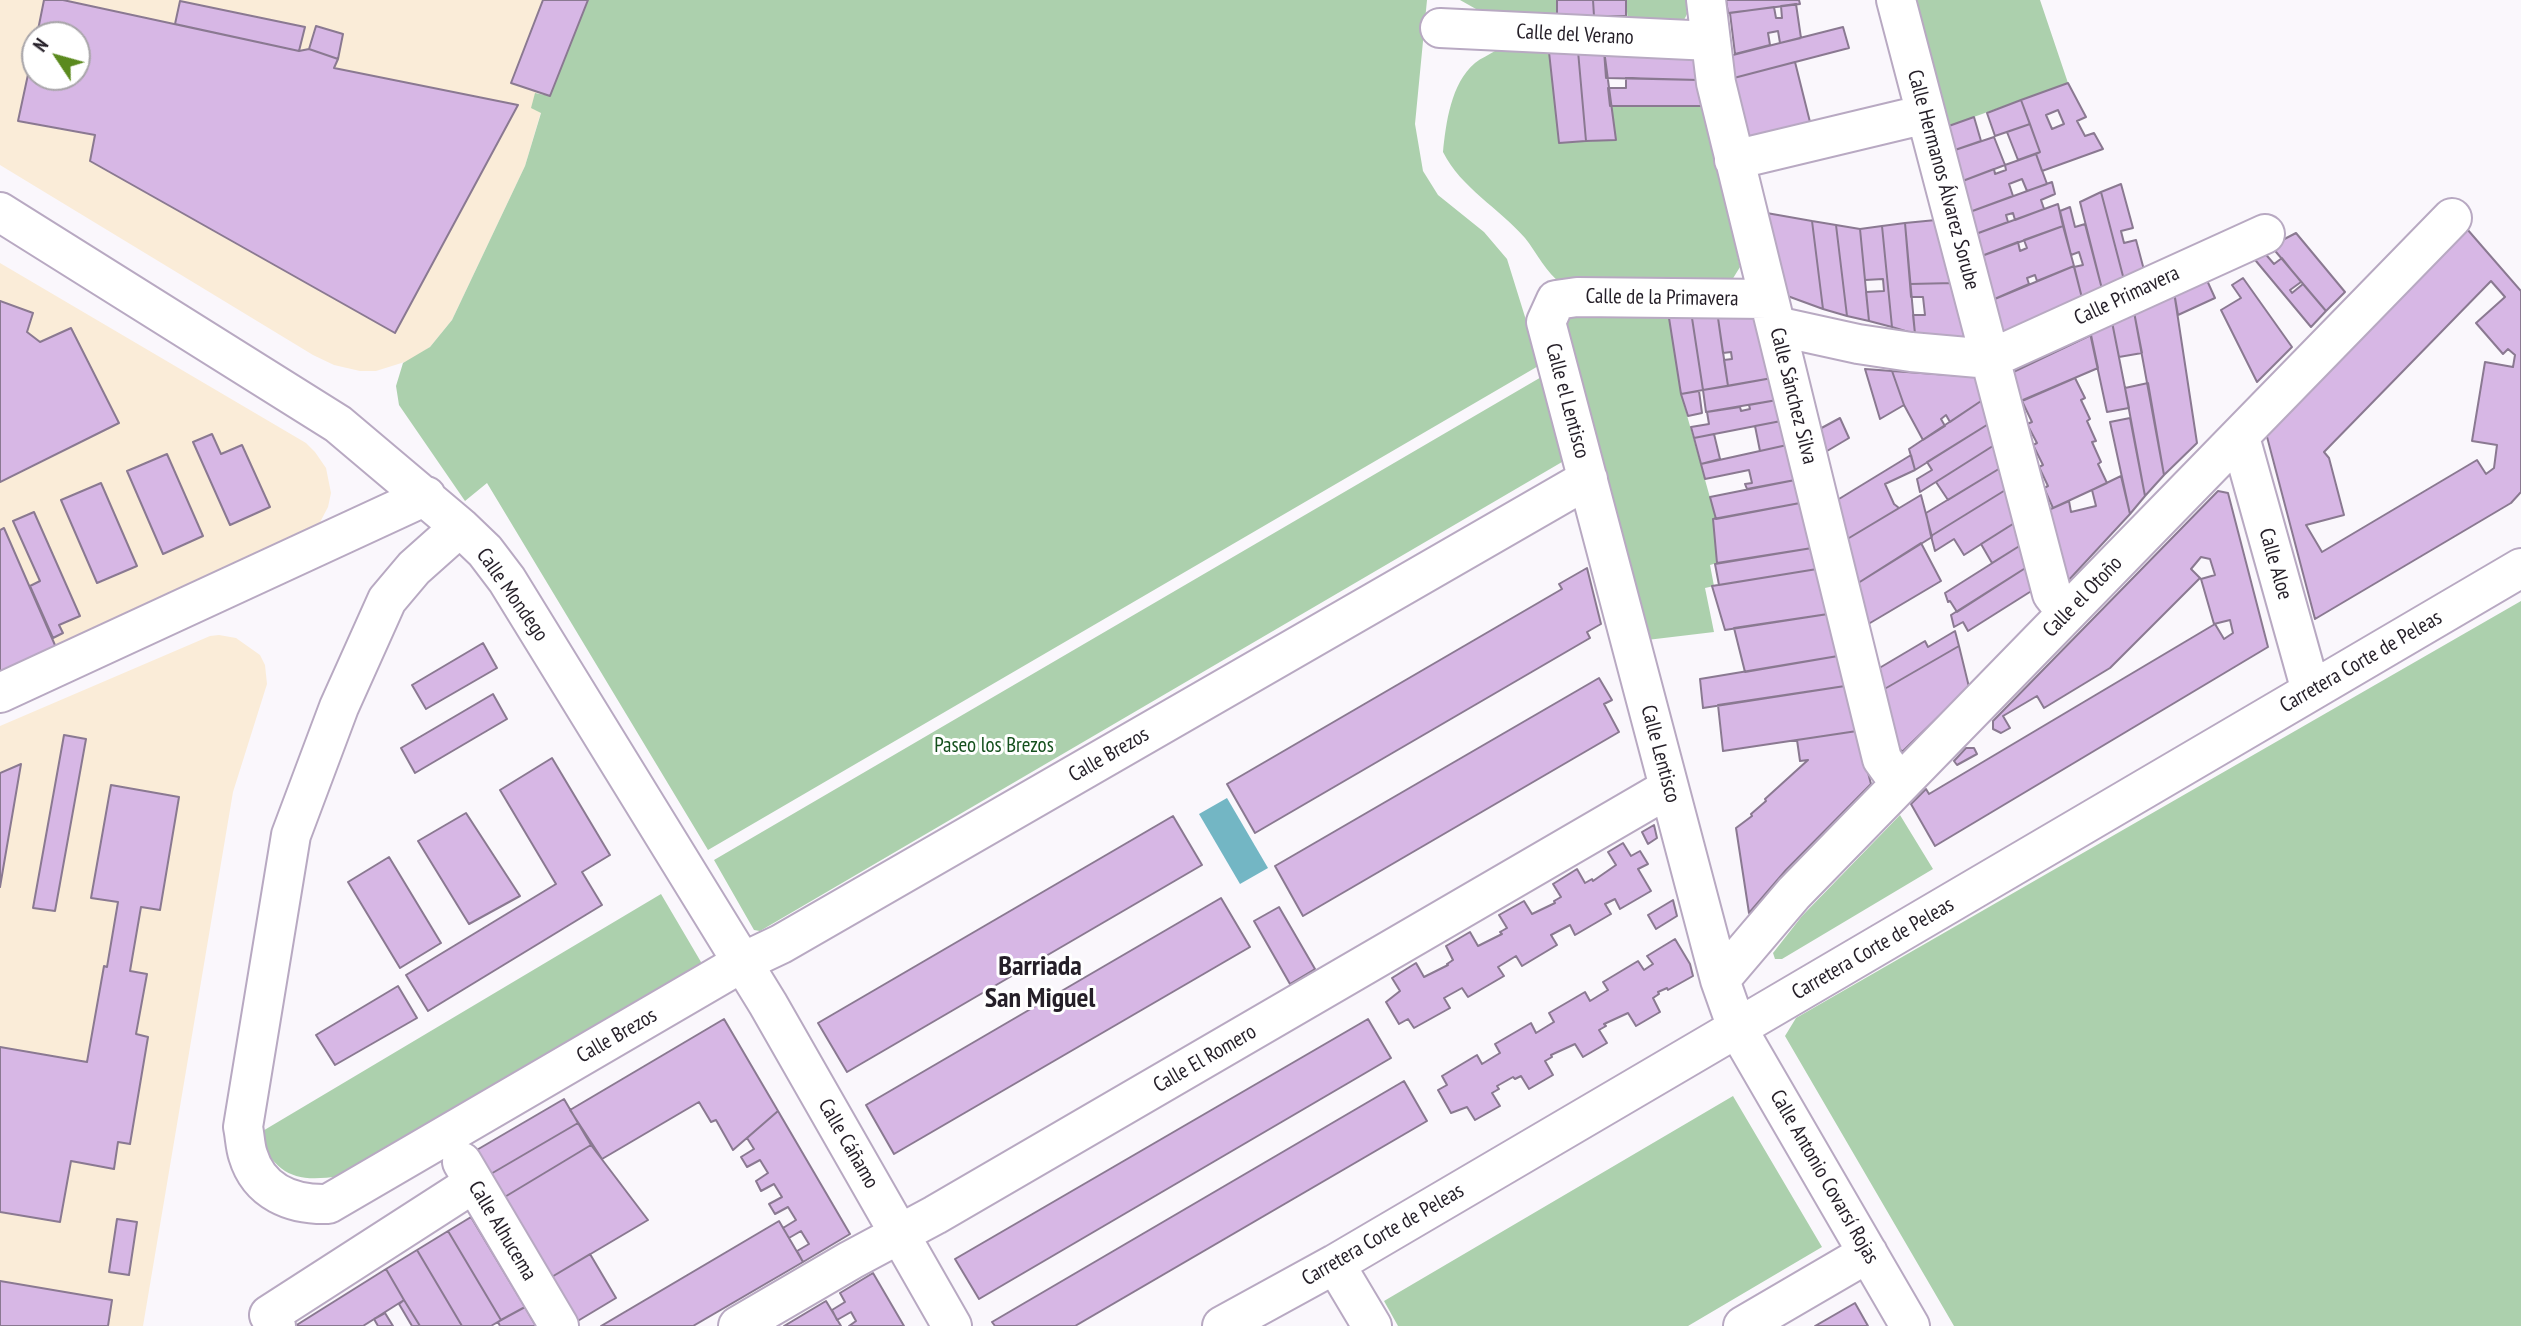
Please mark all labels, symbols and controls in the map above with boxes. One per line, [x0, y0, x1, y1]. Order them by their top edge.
street label: Calle del Verano [1516, 19, 1634, 51]
north arrow [21, 21, 91, 91]
text: N [28, 34, 53, 56]
street label: Calle Hermanos Álvarez Sorube [1902, 67, 1984, 293]
street label: Calle Primavera [2071, 261, 2183, 331]
street label: Calle de la Primavera [1585, 284, 1739, 312]
street label: Calle Sánchez Silva [1764, 325, 1822, 467]
street label: Calle el Lentisco [1540, 341, 1594, 461]
street label: Calle Aloe [2253, 525, 2297, 603]
street label: Calle Mondego [471, 544, 553, 646]
street label: Calle el Otoño [2038, 551, 2128, 643]
street label: Carretera Corte de Peleas [2276, 605, 2446, 719]
street label: Calle Lentisco [1635, 702, 1685, 806]
street label: Calle Brezos [1064, 722, 1154, 788]
park label: Paseo los Brezos [934, 733, 1054, 759]
street label: Carretera Corte de Peleas [1788, 892, 1958, 1006]
district label: Barriada San Miguel [985, 950, 1095, 1016]
street label: Calle Brezos [572, 1003, 662, 1069]
street label: Calle El Romero [1149, 1019, 1261, 1099]
street label: Calle Antonio Covarsí Rojas [1764, 1086, 1884, 1268]
street label: Calle Cáñamo [812, 1095, 884, 1193]
street label: Calle Alhucema [462, 1177, 542, 1285]
street label: Carretera Corte de Peleas [1298, 1178, 1468, 1292]

